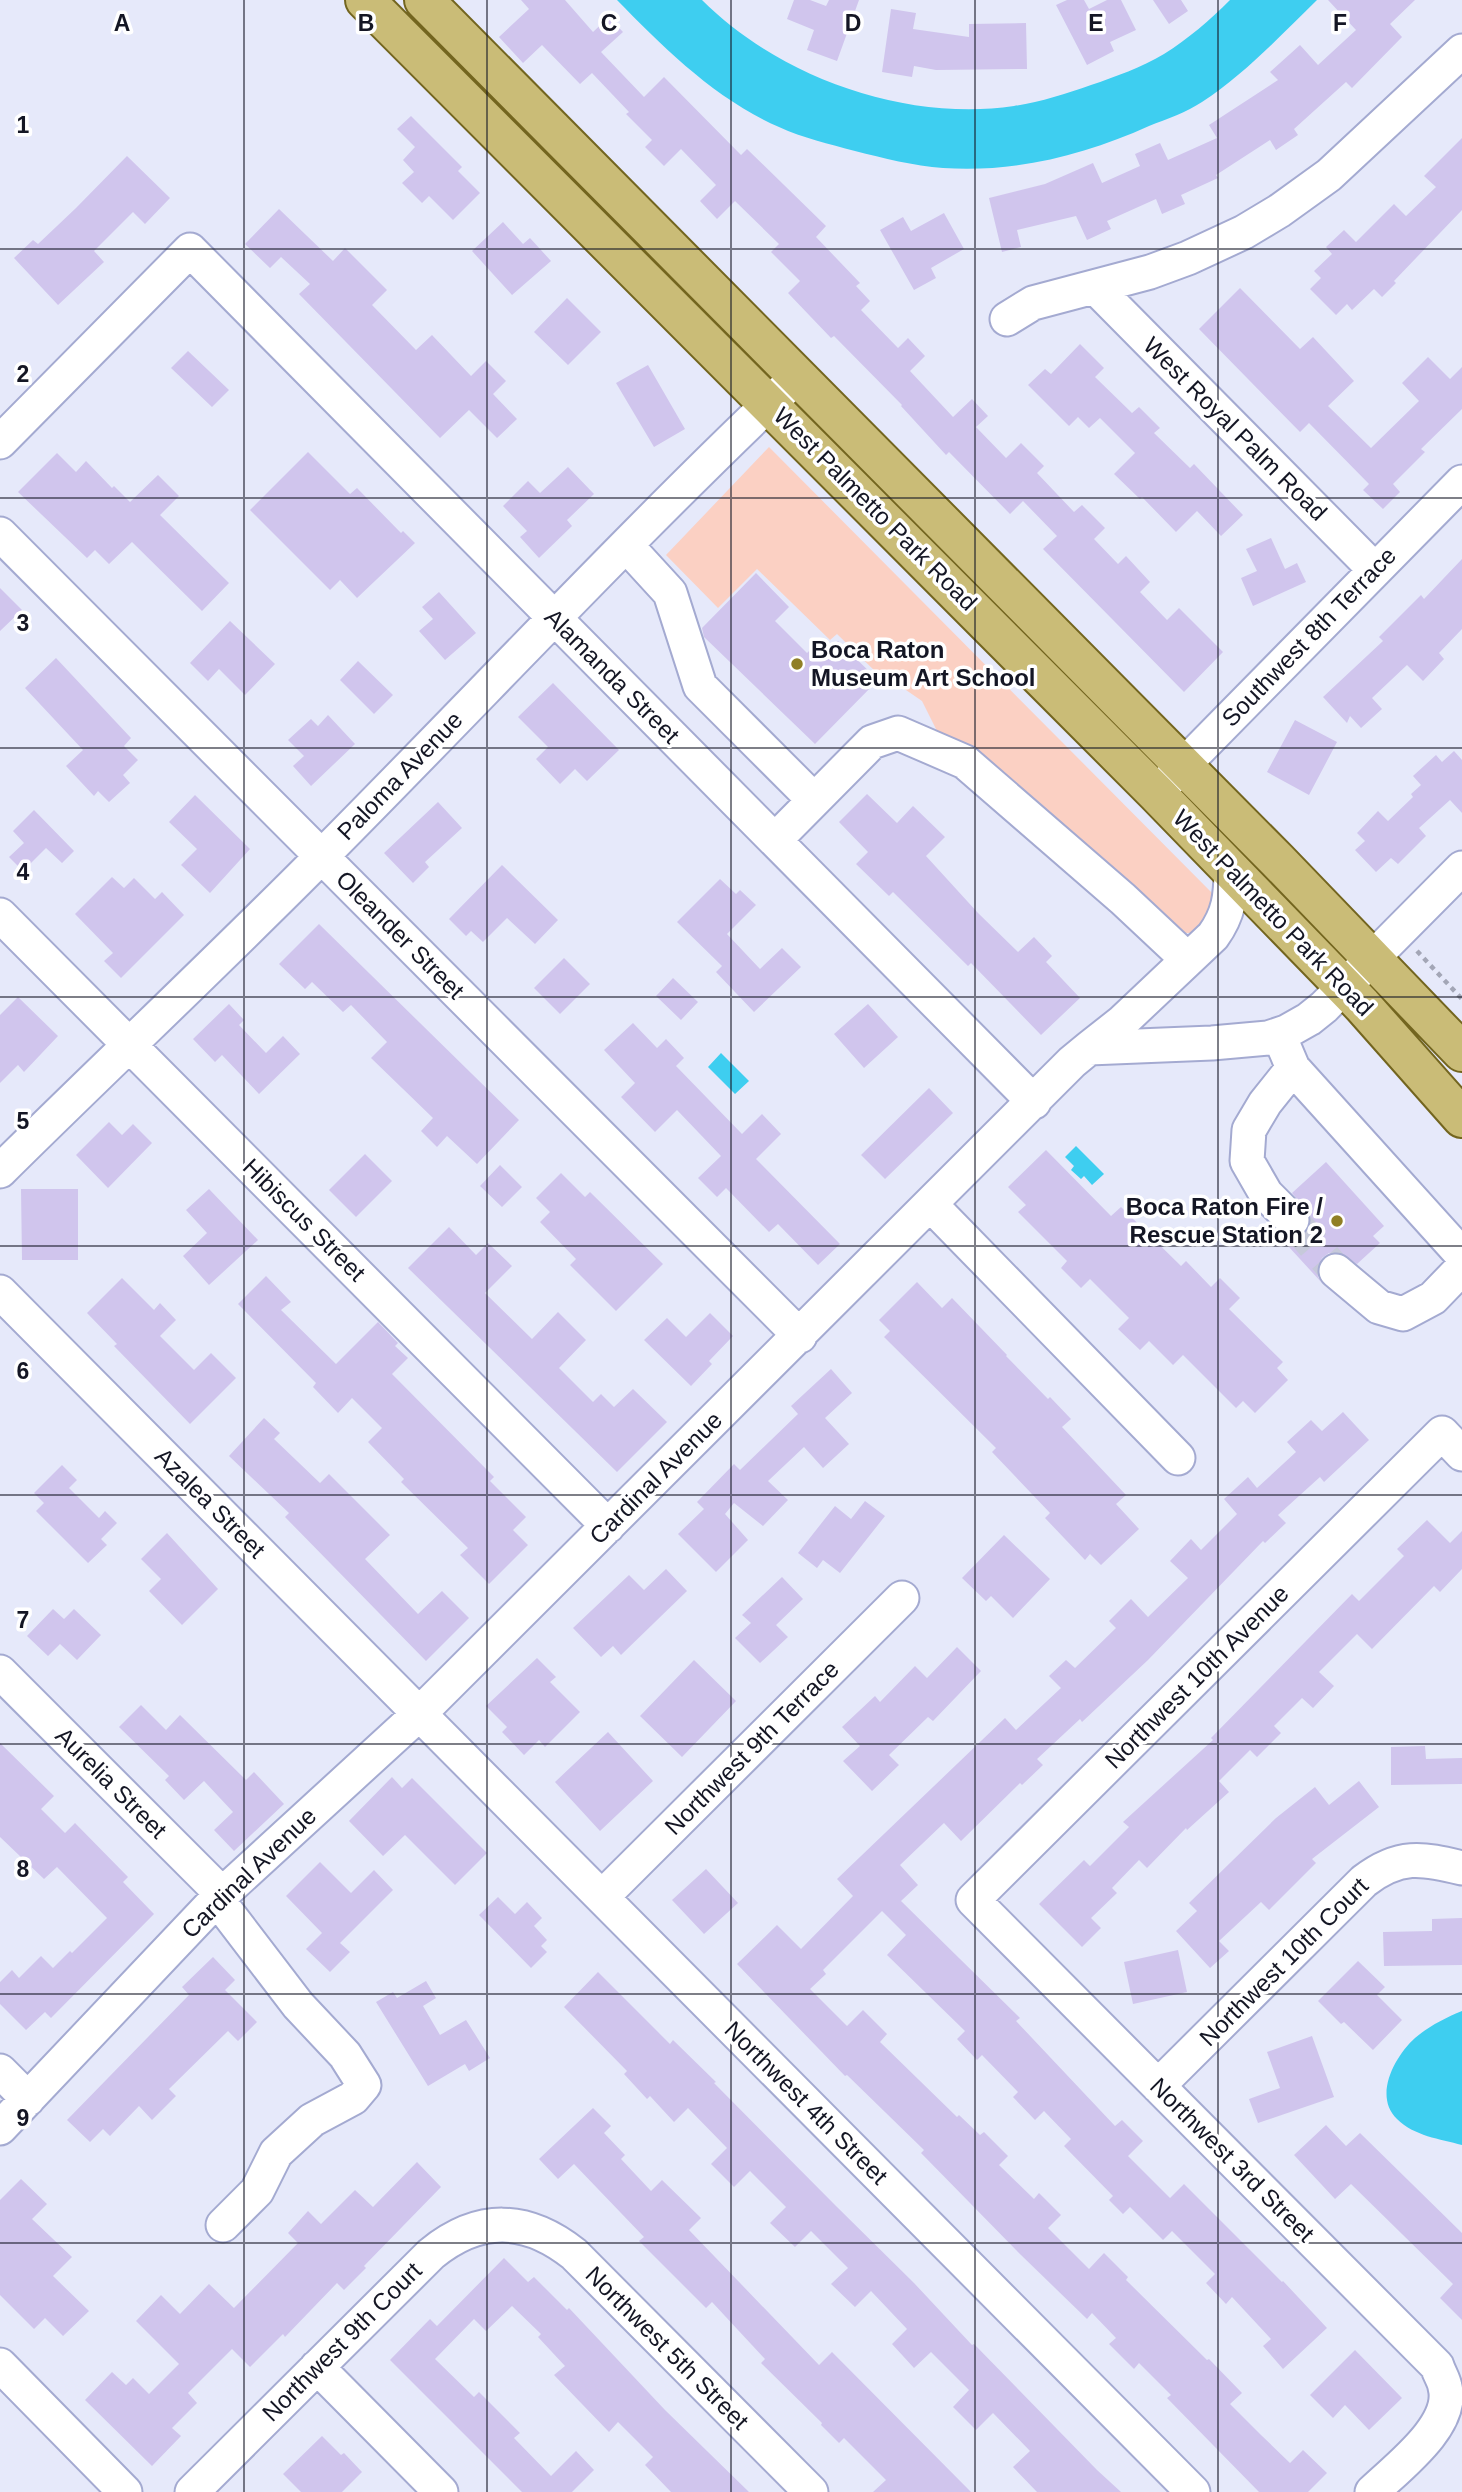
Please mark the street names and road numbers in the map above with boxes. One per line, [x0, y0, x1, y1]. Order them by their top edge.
street label: West Royal Palm Road [1138, 332, 1332, 526]
street label: West Palmetto Park Road [768, 402, 982, 616]
street label: Southwest 8th Terrace [1216, 542, 1401, 732]
street label: Alamanda Street [540, 603, 685, 749]
street label: Paloma Avenue [332, 706, 468, 845]
street label: West Palmetto Park Road [1168, 804, 1379, 1021]
street label: Oleander Street [331, 865, 470, 1004]
street label: Hibiscus Street [238, 1153, 371, 1286]
street label: Cardinal Avenue [584, 1406, 727, 1549]
street label: Azalea Street [150, 1442, 271, 1563]
street label: Northwest 10th Avenue [1100, 1580, 1294, 1774]
street label: Northwest 9th Terrace [659, 1655, 844, 1840]
street label: Aurelia Street [50, 1722, 173, 1844]
street label: Cardinal Avenue [176, 1802, 321, 1943]
street label: Northwest 10th Court [1194, 1872, 1374, 2051]
street label: Northwest 4th Street [719, 2016, 893, 2190]
street label: Northwest 3rd Street [1145, 2072, 1320, 2247]
street label: Northwest 9th Court [257, 2256, 427, 2427]
street label: Northwest 5th Street [580, 2261, 754, 2435]

